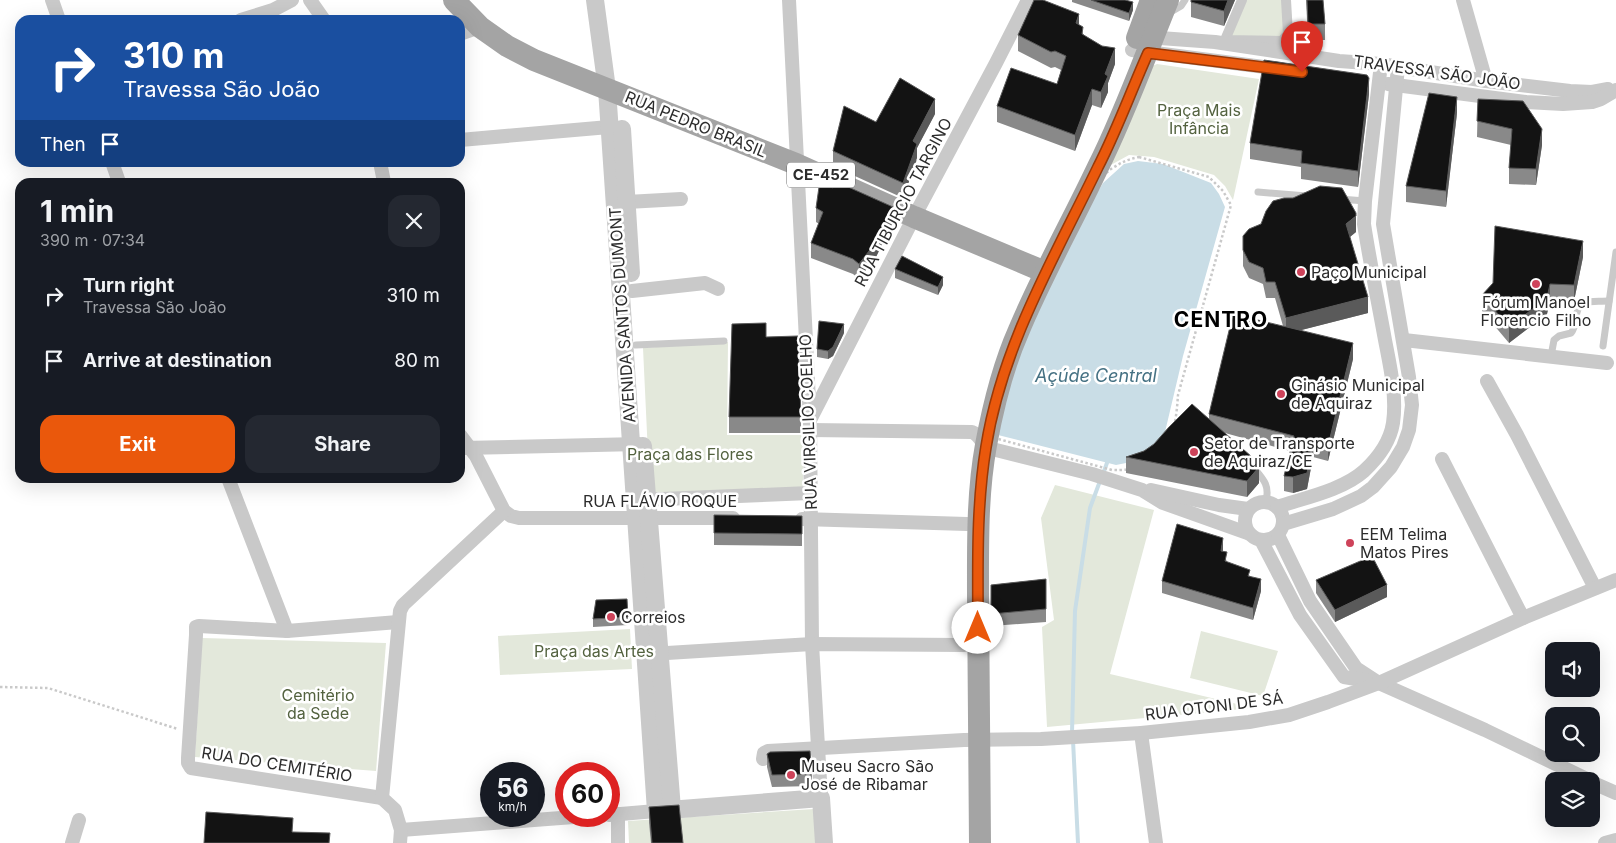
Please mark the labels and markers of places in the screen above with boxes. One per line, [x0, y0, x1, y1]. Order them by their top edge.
pin [1281, 21, 1323, 72]
place label: Paço Municipal [1311, 262, 1427, 282]
marker: Paço Municipal [1295, 266, 1307, 278]
marker: Fórum Manoel Florencio Filho [1530, 278, 1542, 290]
place label: Fórum Manoel Florencio Filho [1481, 292, 1591, 330]
place label: Ginásio Municipal de Aquiraz [1291, 375, 1425, 413]
marker: Ginásio Municipal de Aquiraz [1275, 388, 1287, 400]
place label: Setor de Transporte de Aquiraz/CE [1204, 433, 1355, 471]
marker: Setor de Transporte de Aquiraz/CE [1188, 446, 1200, 458]
place label: EEM Telima Matos Pires [1360, 524, 1449, 562]
marker: EEM Telima Matos Pires [1344, 537, 1356, 549]
place label: Correios [621, 607, 686, 627]
marker: Correios [605, 611, 617, 623]
place label: Museu Sacro São José de Ribamar [801, 756, 934, 794]
marker: Museu Sacro São José de Ribamar [785, 769, 797, 781]

